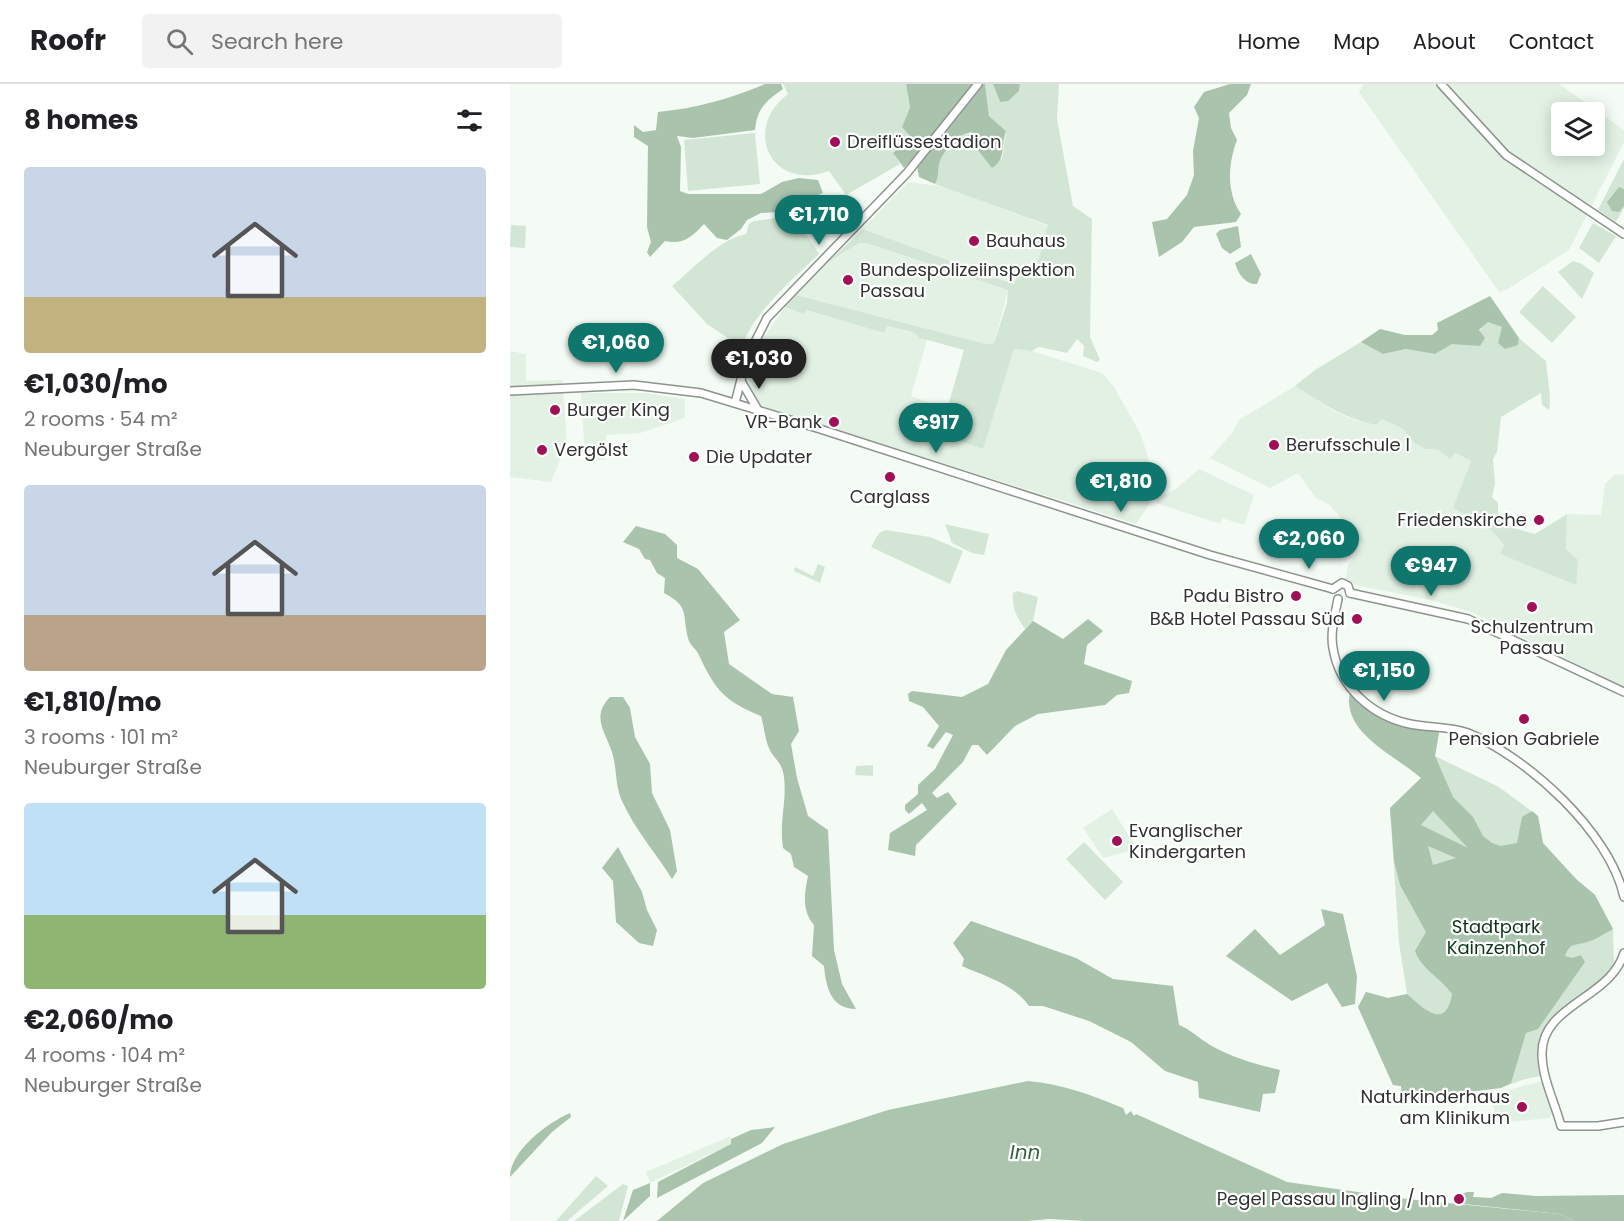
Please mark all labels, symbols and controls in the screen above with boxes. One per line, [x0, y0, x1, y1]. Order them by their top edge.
search box [142, 14, 562, 68]
text: Roofr [30, 21, 106, 60]
icon: search [163, 25, 196, 58]
text: Search here [211, 26, 344, 57]
text: Home [1238, 27, 1300, 56]
text: Map [1333, 27, 1380, 56]
text: About [1413, 27, 1476, 56]
text: Contact [1509, 27, 1594, 56]
text: 8 homes [24, 102, 139, 138]
map controls [1551, 102, 1605, 156]
button: layers [1551, 102, 1605, 156]
icon: filters [453, 104, 486, 137]
place label: Dreiflüssestadion [847, 129, 1002, 154]
marker: Dreiflüssestadion [828, 135, 842, 149]
pin: €1,710 [770, 195, 868, 246]
text: €1,710 [789, 200, 849, 228]
icon: home [201, 206, 309, 314]
place label: Bauhaus [986, 228, 1065, 253]
marker: Bauhaus [967, 234, 981, 248]
place label: Bundespolizeiinspektion Passau [860, 257, 1075, 303]
marker: Bundespolizeiinspektion Passau [841, 273, 855, 287]
pin: €1,060 [567, 323, 665, 374]
text: €1,060 [582, 328, 650, 356]
pin: €1,030 [710, 339, 808, 390]
text: €1,030 [725, 344, 793, 372]
text: €1,030/mo [24, 366, 167, 402]
place label: Burger King [567, 397, 670, 422]
marker: Burger King [548, 403, 562, 417]
pin: €917 [900, 403, 972, 454]
text: 2 rooms · 54 m² [24, 405, 178, 433]
text: €917 [913, 408, 959, 436]
place label: VR-Bank [745, 409, 823, 434]
marker: VR-Bank [827, 415, 841, 429]
place label: Berufsschule I [1286, 432, 1410, 457]
text: Neuburger Straße [24, 435, 202, 463]
place label: Vergölst [554, 437, 628, 462]
marker: Berufsschule I [1267, 438, 1281, 452]
marker: Vergölst [535, 443, 549, 457]
place label: Die Updater [706, 444, 812, 469]
marker: Die Updater [687, 450, 701, 464]
pin: €1,810 [1072, 462, 1170, 513]
text: €1,810 [1090, 467, 1152, 495]
marker: Carglass [883, 470, 897, 484]
place label: Carglass [850, 484, 930, 509]
place label: Friedenskirche [1397, 507, 1527, 532]
marker: Friedenskirche [1532, 513, 1546, 527]
pin: €2,060 [1260, 519, 1358, 570]
icon: home [201, 524, 309, 632]
text: €2,060 [1273, 524, 1345, 552]
pin: €947 [1395, 546, 1467, 597]
text: €947 [1405, 551, 1457, 579]
place label: Padu Bistro [1183, 583, 1284, 608]
marker: Padu Bistro [1289, 589, 1303, 603]
marker: Schulzentrum Passau [1525, 600, 1539, 614]
place label: B&B Hotel Passau Süd [1150, 606, 1345, 631]
marker: B&B Hotel Passau Süd [1350, 612, 1364, 626]
place label: Schulzentrum Passau [1470, 614, 1594, 660]
pin: €1,150 [1335, 651, 1433, 702]
text: €1,150 [1353, 656, 1415, 684]
text: €1,810/mo [24, 684, 161, 720]
marker: Pension Gabriele [1517, 712, 1531, 726]
text: 3 rooms · 101 m² [24, 723, 178, 751]
place label: Pension Gabriele [1448, 726, 1600, 751]
text: Neuburger Straße [24, 753, 202, 781]
place label: Evanglischer Kindergarten [1129, 818, 1246, 864]
marker: Evanglischer Kindergarten [1110, 834, 1124, 848]
icon: home [201, 842, 309, 950]
park label: Stadtpark Kainzenhof [1447, 914, 1545, 960]
text: €2,060/mo [24, 1002, 173, 1038]
text: 4 rooms · 104 m² [24, 1041, 185, 1069]
text: Neuburger Straße [24, 1071, 202, 1099]
place label: Naturkinderhaus am Klinikum [1361, 1084, 1510, 1130]
marker: Naturkinderhaus am Klinikum [1515, 1100, 1529, 1114]
water label: Inn [1010, 1138, 1040, 1166]
place label: Pegel Passau Ingling / Inn [1217, 1186, 1447, 1211]
marker: Pegel Passau Ingling / Inn [1452, 1192, 1466, 1206]

